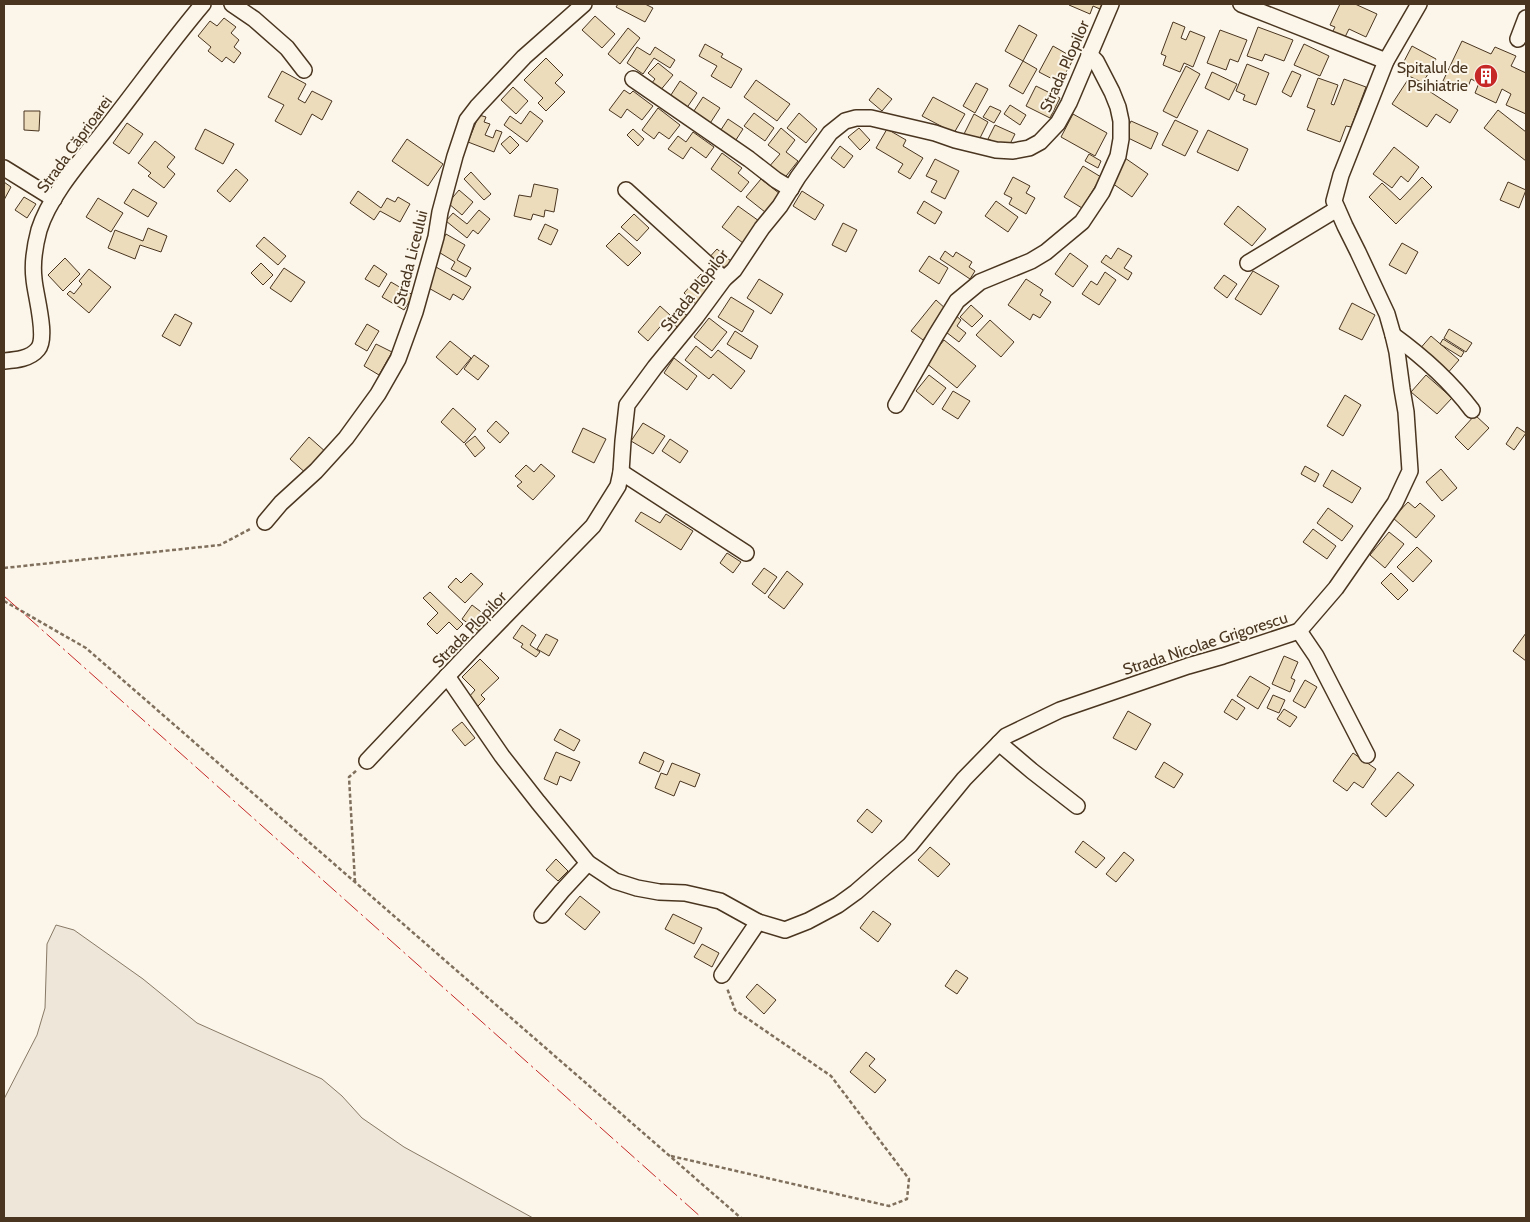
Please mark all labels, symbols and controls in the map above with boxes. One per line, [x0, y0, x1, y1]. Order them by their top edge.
street label: Strada Plopilor [1036, 16, 1094, 115]
place label: Spitalul de Psihiatrie [1397, 58, 1468, 95]
building icon: Spitalul de Psihiatrie [1473, 63, 1499, 89]
street label: Strada Căprioarei [33, 92, 116, 196]
street label: Strada Liceului [389, 208, 432, 308]
street label: Strada Plopilor [657, 245, 733, 335]
street label: Strada Plopilor [428, 587, 511, 671]
street label: Strada Nicolae Grigorescu [1120, 608, 1290, 679]

